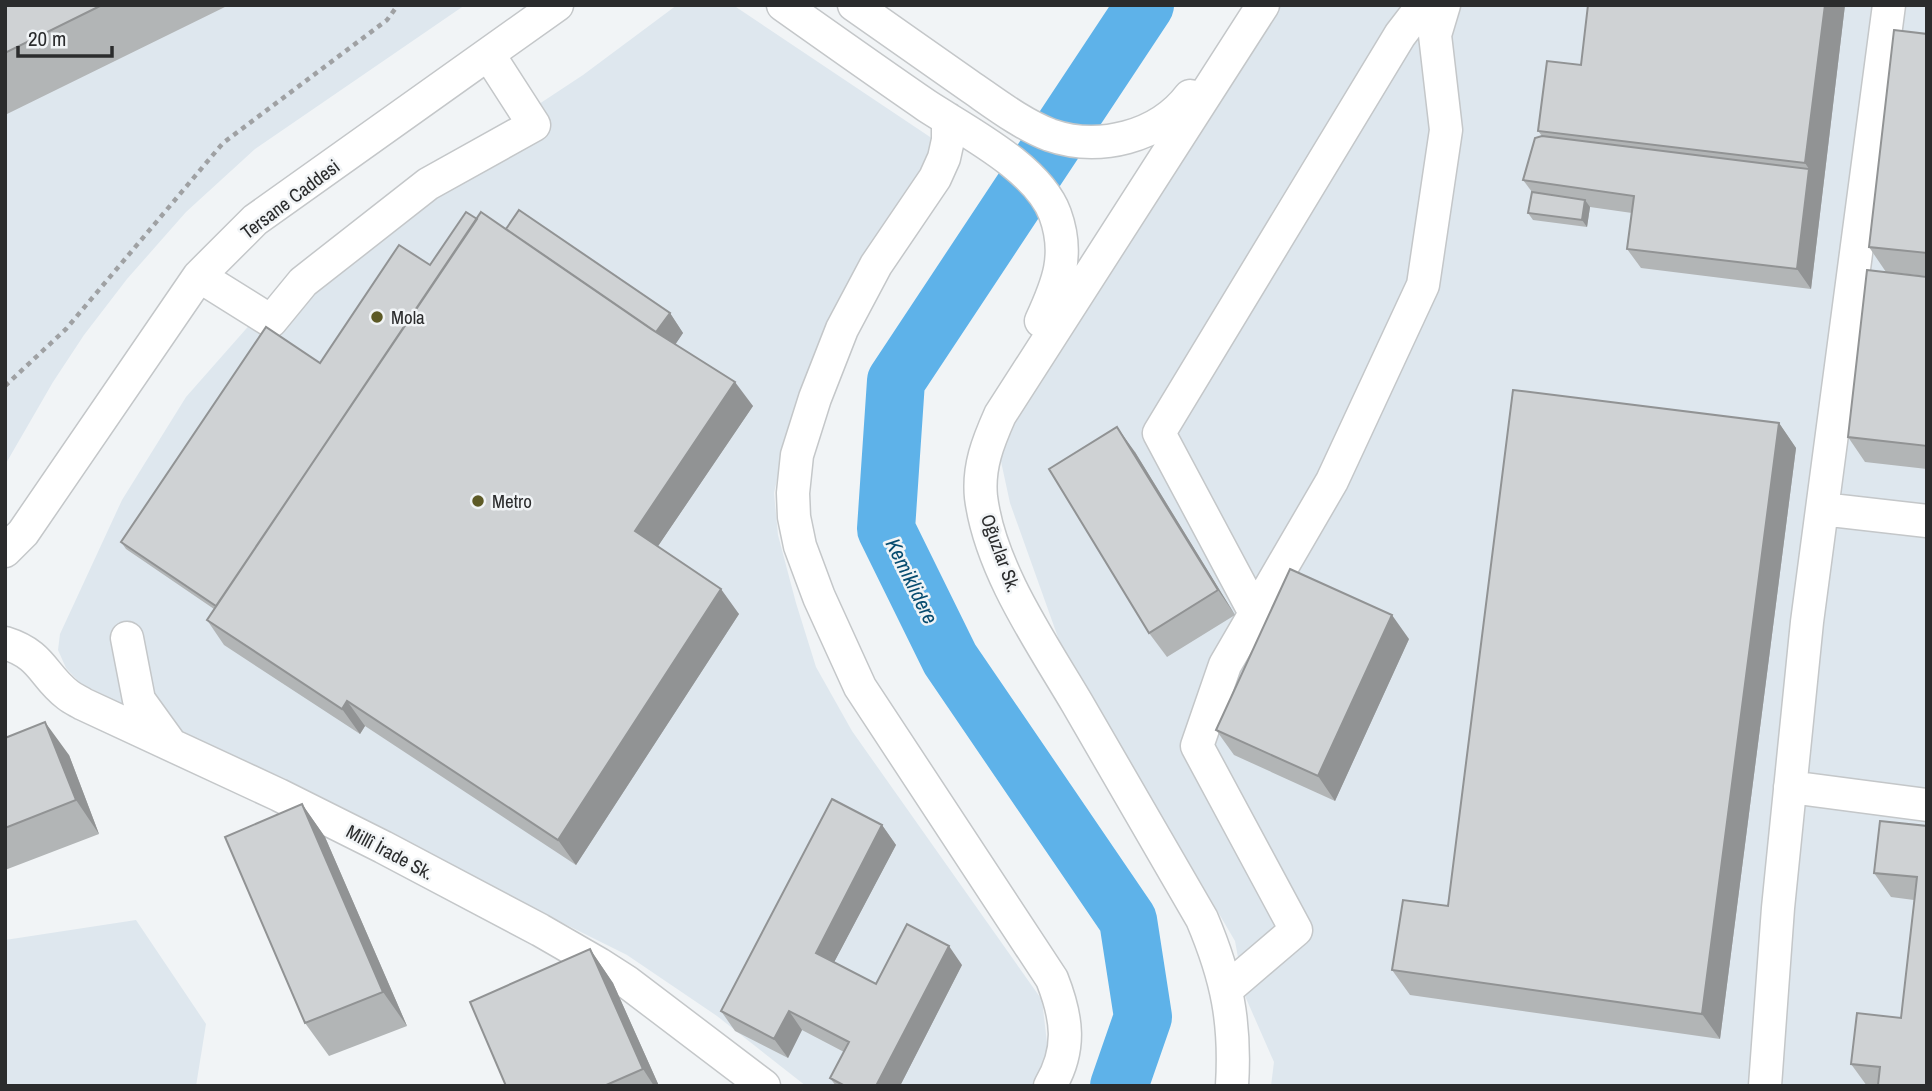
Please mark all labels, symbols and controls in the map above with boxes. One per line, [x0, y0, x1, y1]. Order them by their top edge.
scale bar [18, 14, 112, 58]
text: 20 m [28, 24, 66, 53]
street label: Tersane Caddesi [235, 153, 345, 245]
place label: Mola [391, 304, 425, 330]
marker: Mola [369, 309, 385, 325]
place label: Metro [492, 488, 532, 514]
marker: Metro [470, 493, 486, 509]
street label: Oğuzlar Sk. [975, 510, 1027, 596]
water label: Kemiklidere [879, 533, 945, 629]
street label: Millî İrade Sk. [342, 818, 438, 886]

